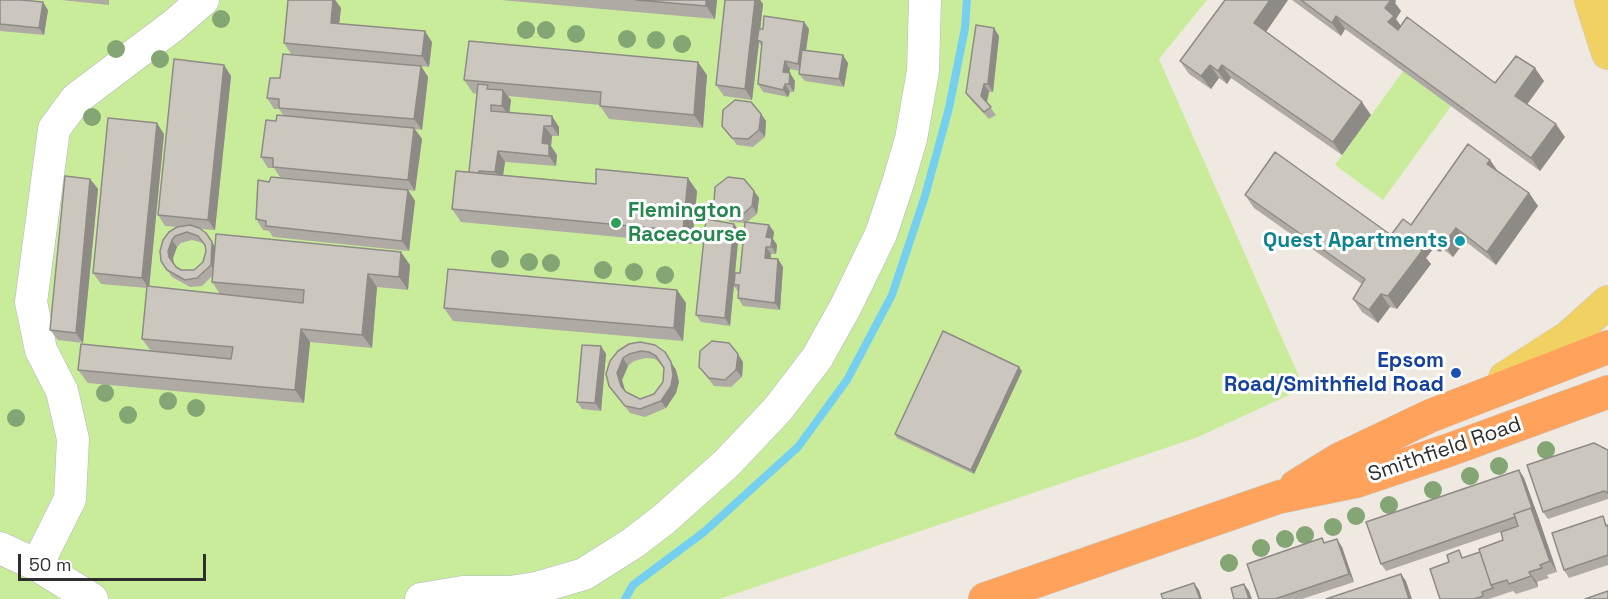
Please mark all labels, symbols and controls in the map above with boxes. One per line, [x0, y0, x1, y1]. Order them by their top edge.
place label: Flemington Racecourse [628, 198, 747, 248]
marker: Flemington Racecourse [609, 216, 623, 230]
place label: Quest Apartments [1263, 228, 1448, 254]
marker: Quest Apartments [1453, 234, 1467, 248]
place label: Epsom Road/Smithfield Road [1224, 348, 1444, 398]
marker: Epsom Road/Smithfield Road [1449, 366, 1463, 380]
street label: Smithfield Road [1365, 412, 1525, 488]
scale bar [21, 542, 208, 580]
text: 50 m [29, 553, 71, 576]

